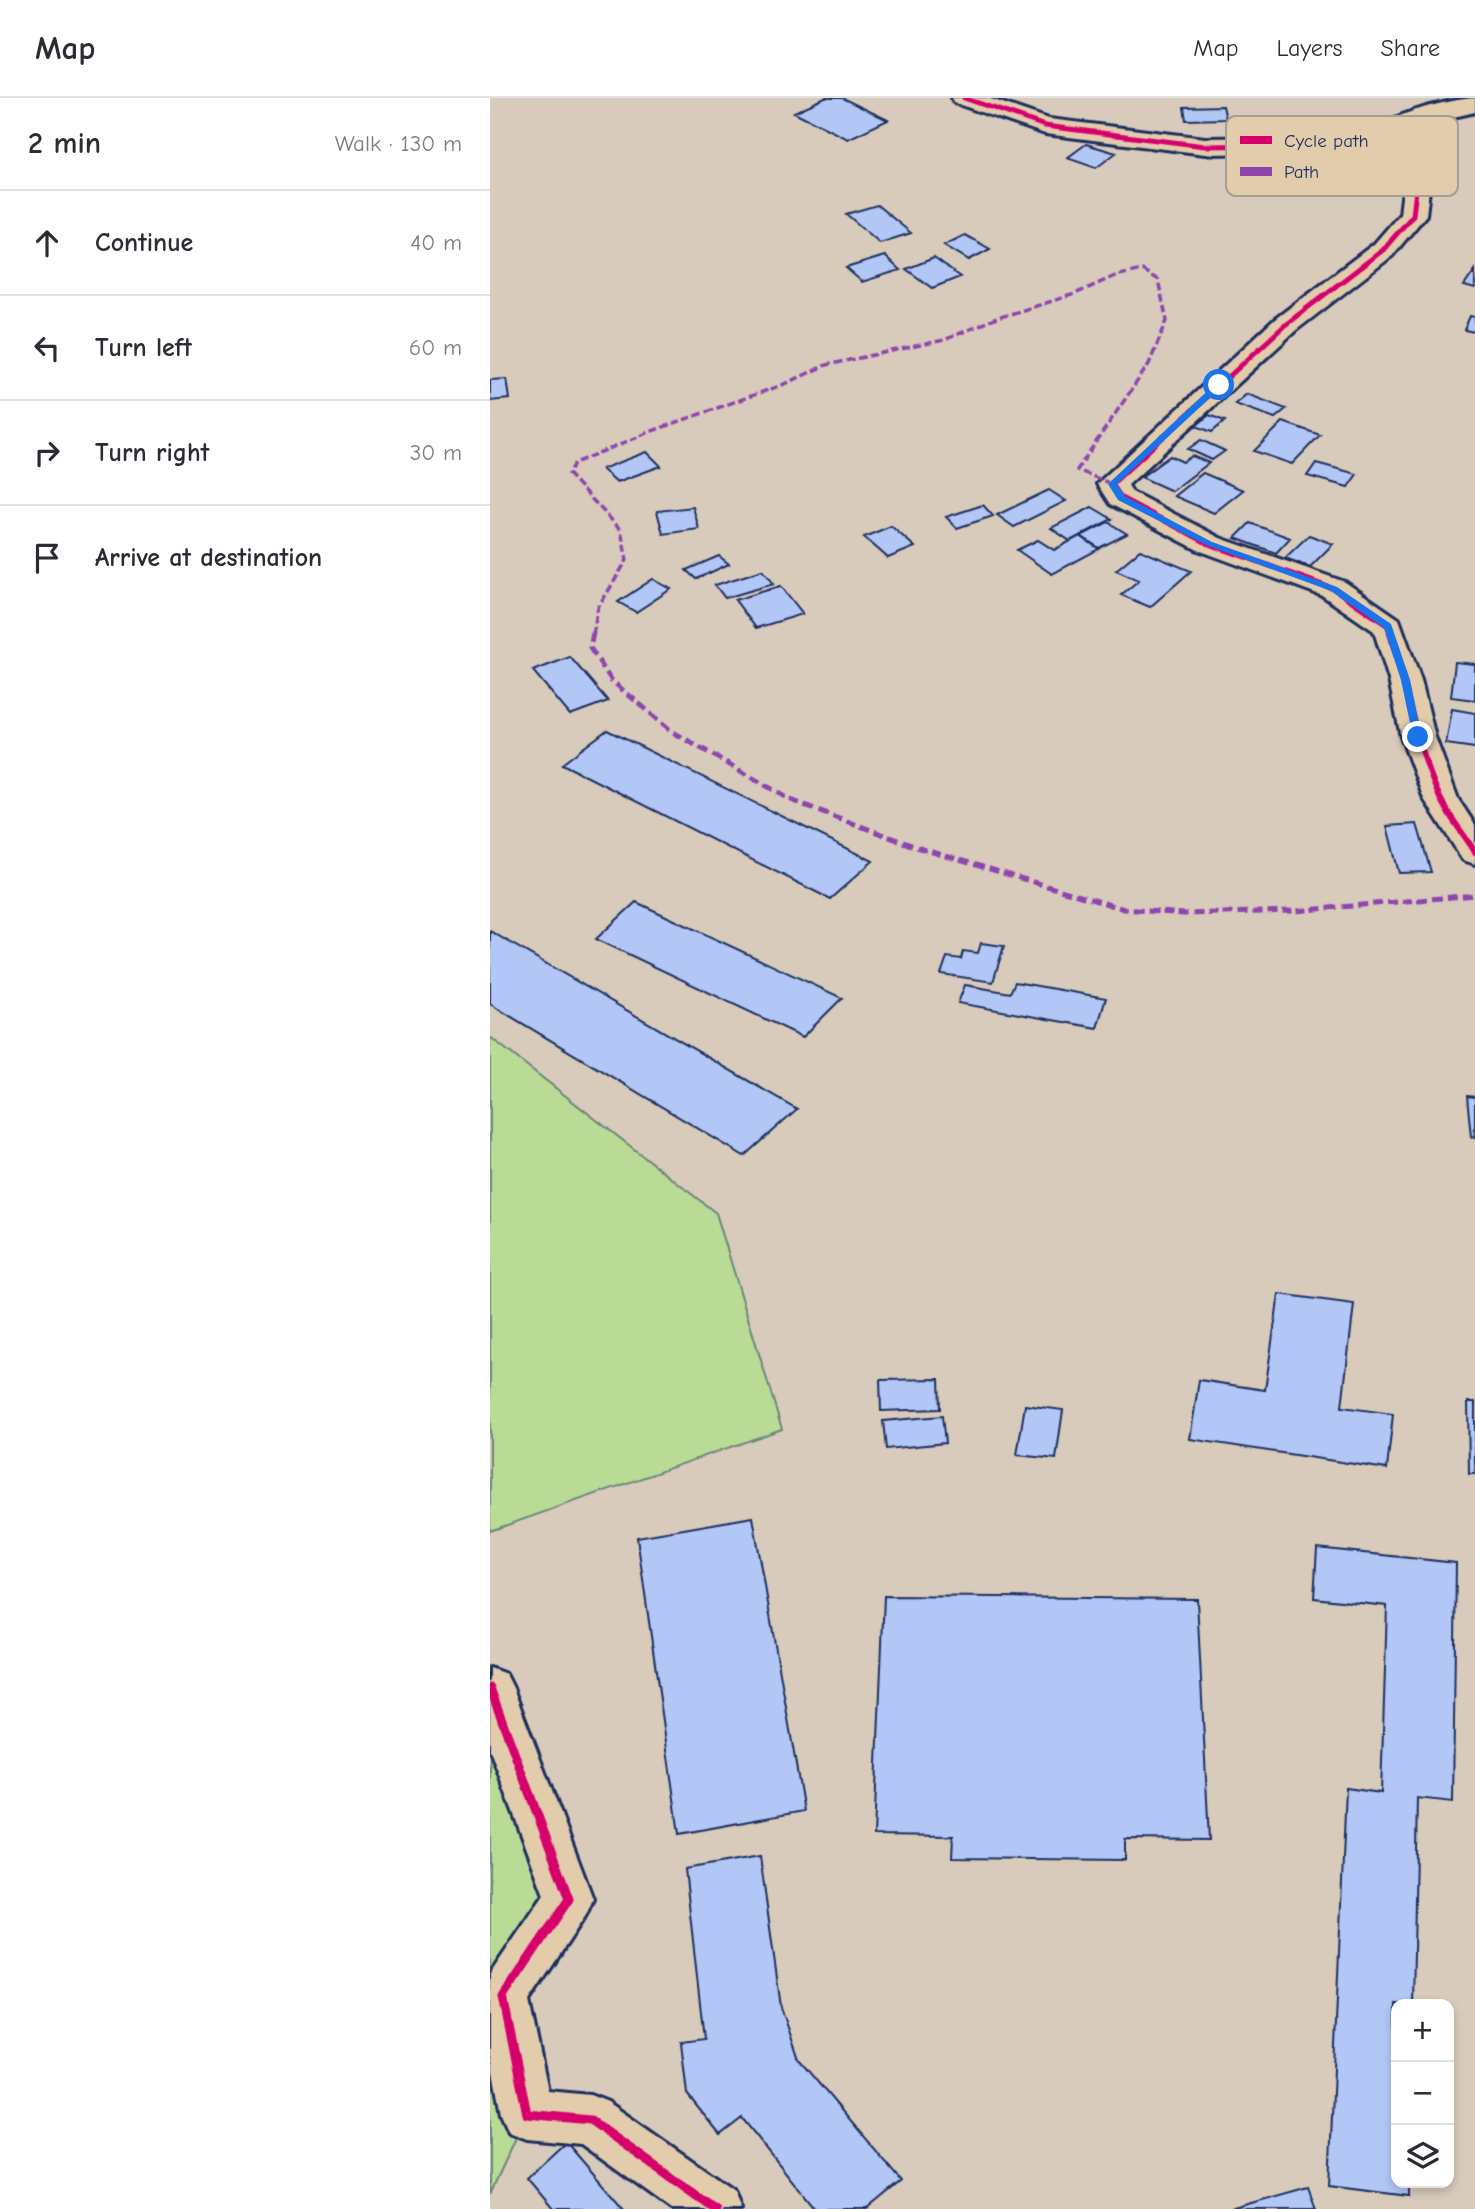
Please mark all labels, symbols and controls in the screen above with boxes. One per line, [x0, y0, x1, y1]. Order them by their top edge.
text: Map [35, 29, 96, 67]
text: Map [1193, 34, 1239, 62]
text: Layers [1277, 34, 1342, 62]
text: Share [1380, 34, 1440, 62]
legend [1226, 116, 1458, 196]
text: 2 min [28, 126, 101, 161]
text: Walk · 130 m [335, 130, 462, 157]
text: Cycle path [1284, 130, 1369, 152]
text: Path [1284, 161, 1319, 183]
icon: ahead [28, 224, 66, 262]
text: Continue [95, 228, 193, 258]
text: 40 m [410, 229, 462, 256]
icon: left [28, 329, 66, 367]
text: Turn left [95, 333, 192, 363]
text: 60 m [409, 334, 462, 361]
route start [1203, 369, 1234, 400]
icon: right [28, 434, 66, 472]
text: Turn right [95, 438, 209, 468]
text: 30 m [410, 439, 462, 466]
icon: arrive [28, 539, 66, 577]
text: Arrive at destination [95, 543, 322, 573]
route end [1402, 721, 1433, 752]
map controls [1391, 1999, 1454, 2188]
button: + [1391, 1999, 1454, 2062]
button: − [1391, 2062, 1454, 2125]
button: layers [1391, 2125, 1454, 2188]

